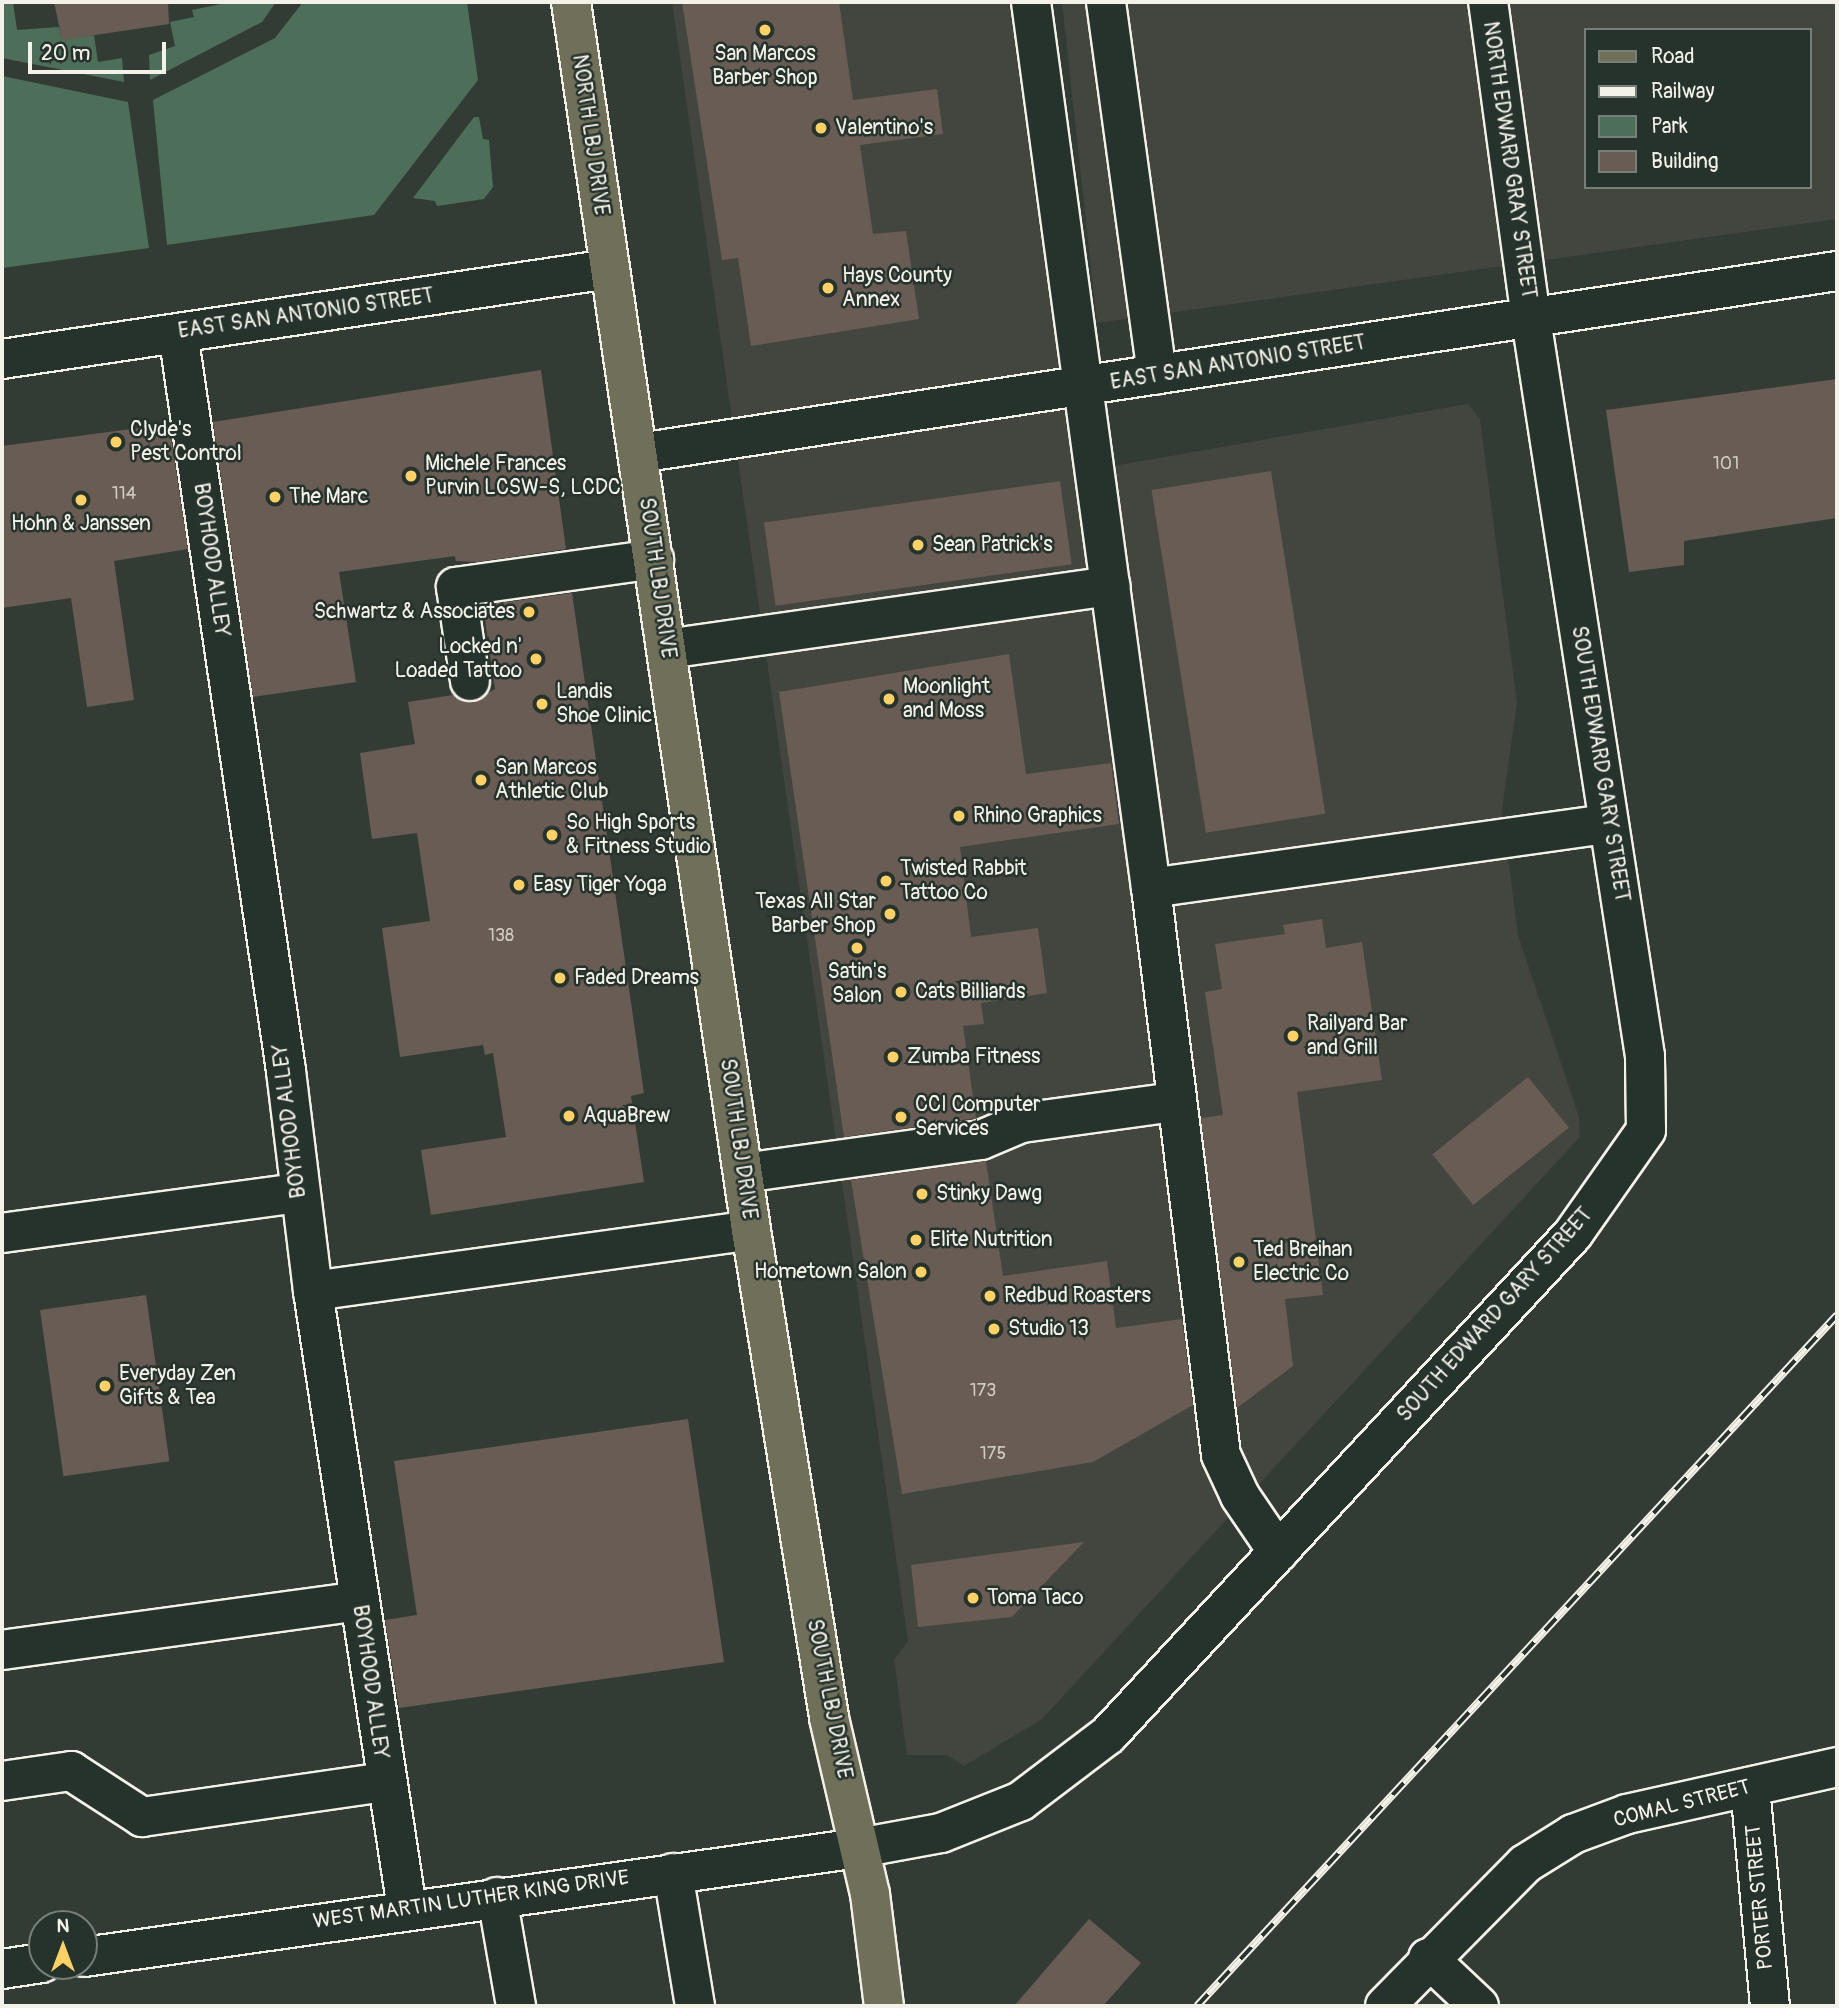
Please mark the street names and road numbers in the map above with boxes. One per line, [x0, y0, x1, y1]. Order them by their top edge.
street label: NORTH EDWARD GRAY STREET [1477, 20, 1541, 300]
street label: NORTH LBJ DRIVE [566, 53, 614, 217]
street label: EAST SAN ANTONIO STREET [176, 284, 436, 344]
street label: EAST SAN ANTONIO STREET [1109, 330, 1367, 396]
street label: BOYHOOD ALLEY [188, 481, 234, 639]
street label: SOUTH LBJ DRIVE [633, 496, 681, 660]
street label: SOUTH EDWARD GARY STREET [1566, 624, 1634, 904]
street label: BOYHOOD ALLEY [268, 1042, 312, 1200]
street label: SOUTH LBJ DRIVE [714, 1057, 762, 1221]
street label: SOUTH EDWARD GARY STREET [1392, 1203, 1598, 1427]
street label: BOYHOOD ALLEY [347, 1603, 393, 1761]
street label: SOUTH LBJ DRIVE [801, 1617, 857, 1781]
street label: COMAL STREET [1611, 1775, 1753, 1833]
street label: PORTER STREET [1741, 1823, 1779, 1971]
street label: WEST MARTIN LUTHER KING DRIVE [311, 1865, 631, 1935]

